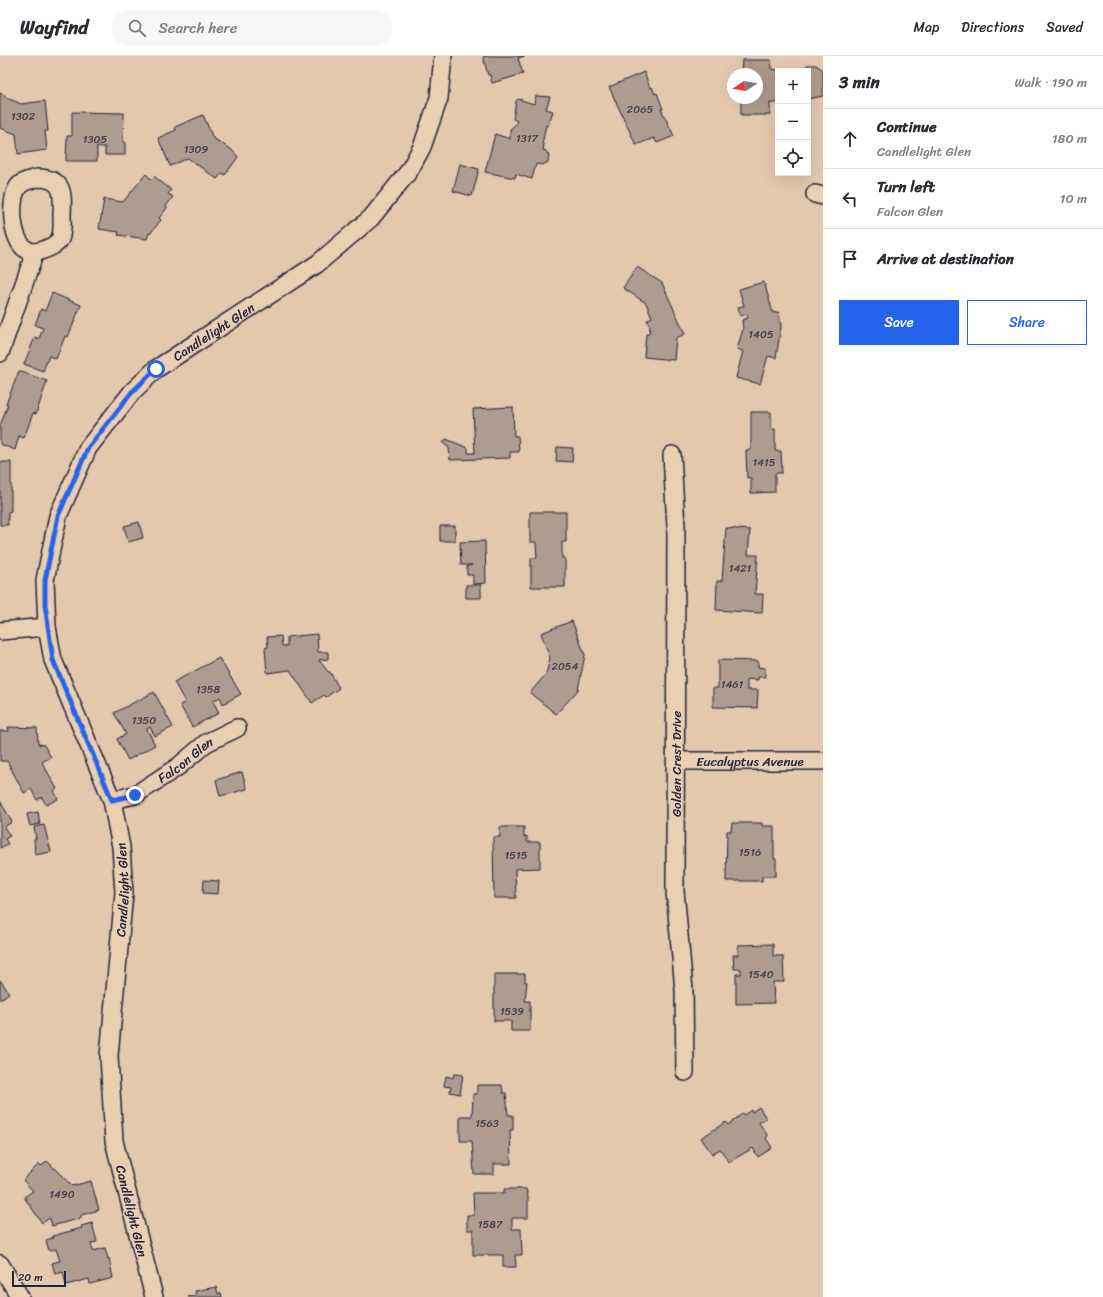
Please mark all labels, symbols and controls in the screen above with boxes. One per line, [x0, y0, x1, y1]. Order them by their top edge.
search box [112, 10, 392, 46]
text: Wayfind [20, 11, 88, 44]
text: Search here [158, 15, 237, 41]
text: Map [913, 15, 939, 40]
text: Directions [961, 15, 1024, 40]
text: Saved [1046, 15, 1083, 40]
icon: search [126, 17, 148, 39]
text: 3 min [839, 67, 880, 97]
north arrow [727, 68, 763, 104]
map controls [775, 68, 811, 176]
button: + [775, 68, 811, 104]
text: Walk · 190 m [1014, 71, 1087, 94]
house number: 2065 [627, 100, 653, 119]
button: − [775, 104, 811, 140]
house number: 1302 [11, 107, 36, 126]
text: Continue [877, 114, 937, 140]
text: 180 m [1052, 127, 1087, 150]
icon: ahead [839, 128, 861, 150]
house number: 1317 [516, 129, 539, 148]
house number: 1305 [83, 130, 107, 149]
house number: 1309 [184, 140, 208, 159]
button: locate [775, 140, 811, 176]
text: Candlelight Glen [877, 140, 971, 163]
text: Turn left [877, 174, 935, 200]
text: 10 m [1060, 187, 1087, 210]
icon: left [839, 188, 861, 210]
text: Falcon Glen [877, 200, 943, 223]
text: Arrive at destination [877, 246, 1014, 272]
icon: arrive [839, 248, 861, 270]
street label: Candlelight Glen [168, 297, 259, 367]
button: Save [839, 300, 959, 345]
button: Share [967, 300, 1087, 345]
house number: 1405 [748, 325, 774, 344]
route start [147, 360, 165, 378]
house number: 1415 [752, 453, 776, 472]
house number: 1421 [729, 559, 752, 578]
house number: 2054 [552, 657, 579, 676]
house number: 1461 [721, 675, 744, 694]
house number: 1358 [196, 680, 220, 699]
house number: 1350 [132, 711, 156, 730]
street label: Golden Crest Drive [665, 711, 688, 817]
street label: Falcon Glen [153, 730, 217, 789]
street label: Eucalyptus Avenue [696, 750, 804, 773]
route end [126, 786, 144, 804]
street label: Candlelight Glen [109, 841, 136, 938]
house number: 1516 [739, 843, 761, 862]
house number: 1515 [505, 846, 528, 865]
house number: 1540 [748, 965, 774, 984]
house number: 1539 [500, 1002, 524, 1021]
house number: 1563 [475, 1114, 499, 1133]
street label: Candlelight Glen [109, 1163, 154, 1260]
house number: 1490 [49, 1185, 75, 1204]
house number: 1587 [478, 1215, 503, 1234]
text: 20 m [18, 1268, 43, 1287]
scale bar [12, 1269, 66, 1288]

